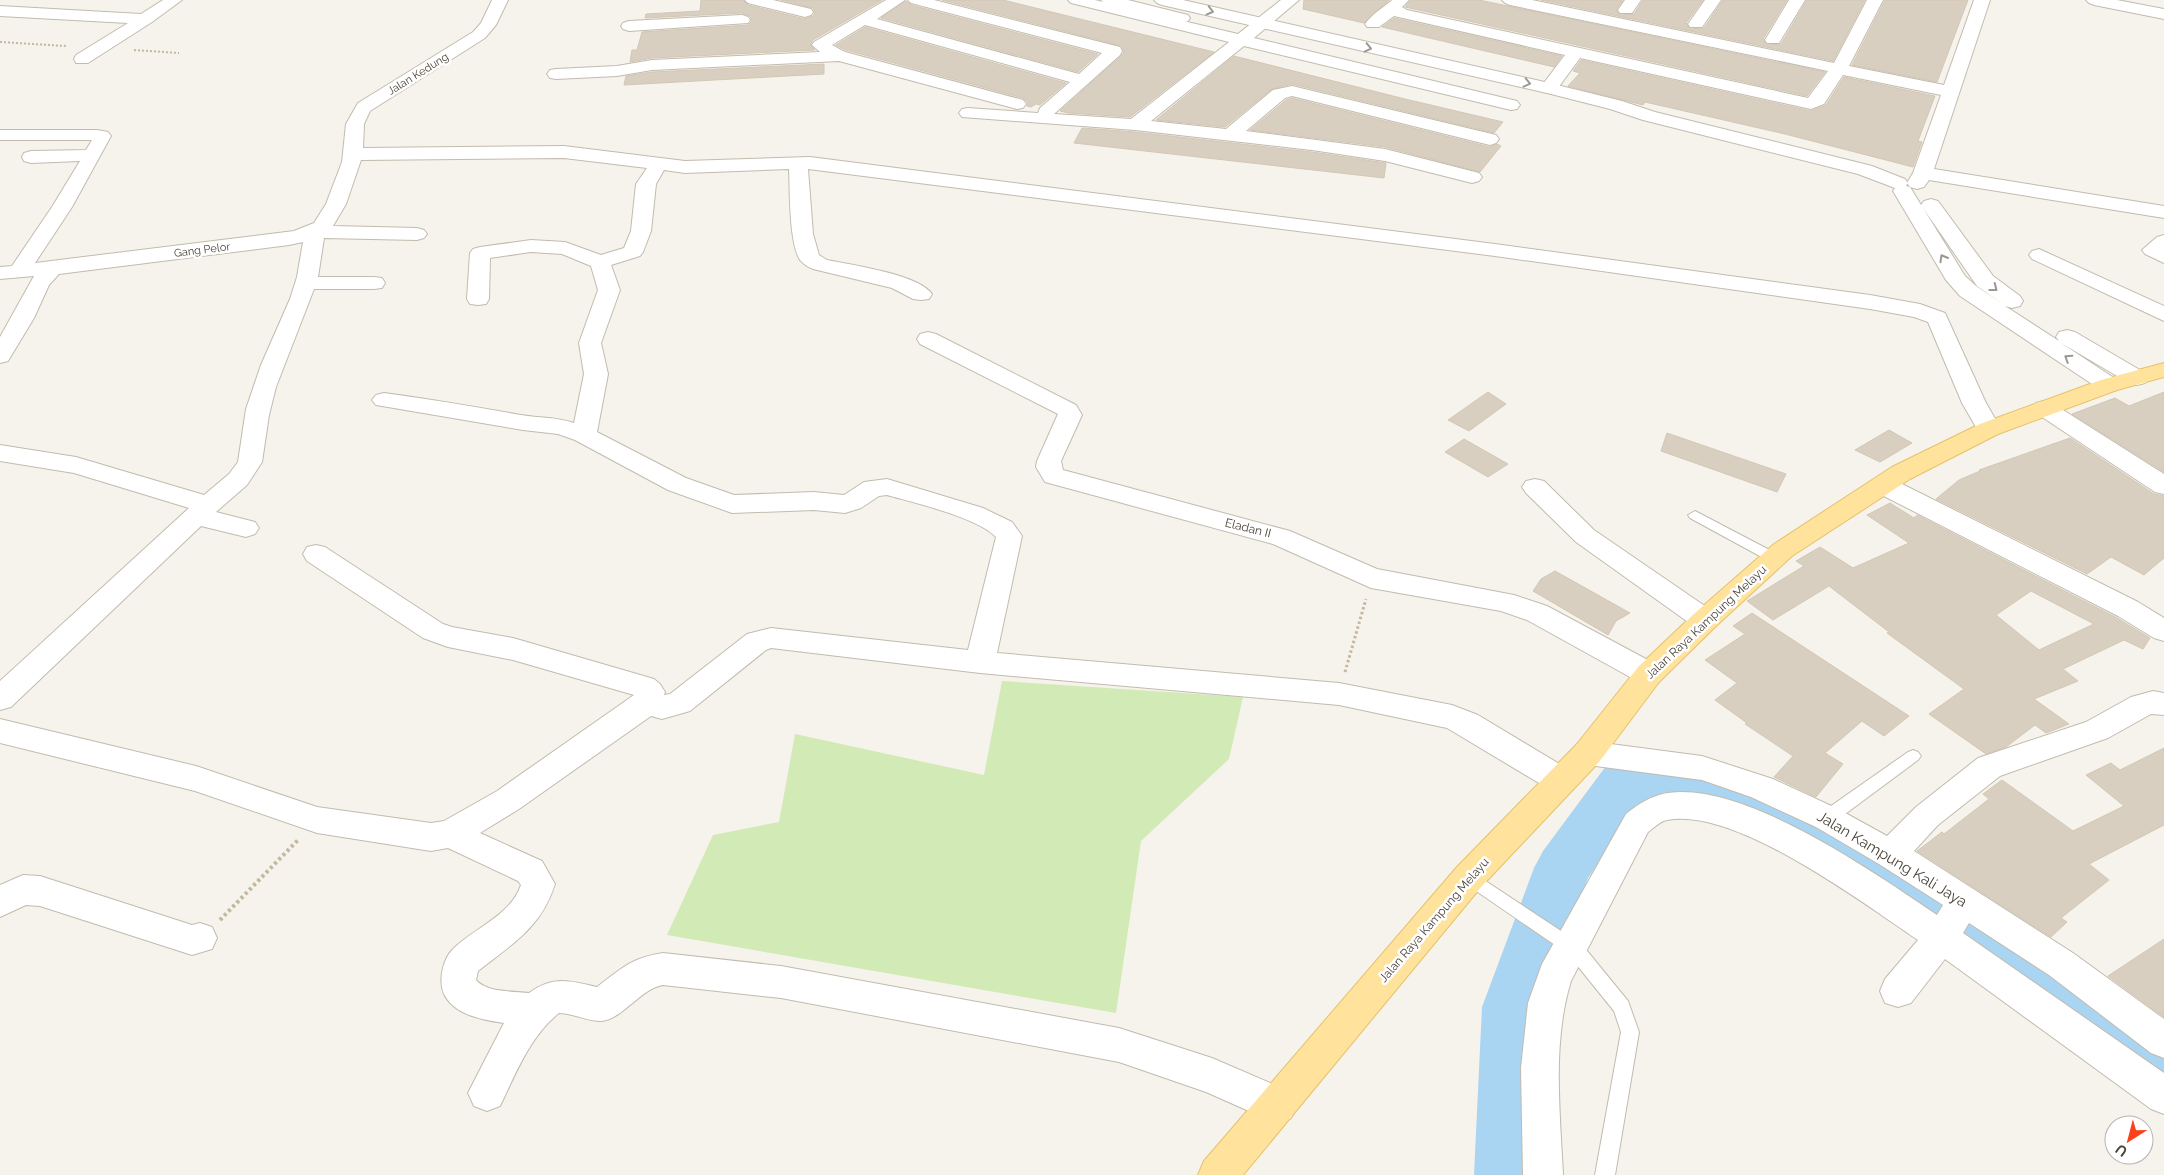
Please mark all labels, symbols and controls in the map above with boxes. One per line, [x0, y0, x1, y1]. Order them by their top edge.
one-way arrow [1205, 5, 1214, 16]
one-way arrow [1364, 42, 1373, 53]
street label: Jalan Kedung [385, 50, 451, 98]
one-way arrow [1522, 77, 1531, 88]
street label: Gang Pelor [173, 240, 231, 260]
one-way arrow [1940, 254, 1950, 263]
one-way arrow [1988, 282, 1998, 291]
one-way arrow [2064, 355, 2073, 365]
street label: Eladan II [1223, 516, 1273, 540]
street label: Jalan Raya Kampung Melayu [1643, 562, 1769, 682]
street label: Jalan Kampung Kali Jaya [1814, 807, 1970, 911]
street label: Jalan Raya Kampung Melayu [1376, 855, 1492, 985]
north arrow [2104, 1115, 2154, 1165]
text: U [2112, 1141, 2130, 1160]

